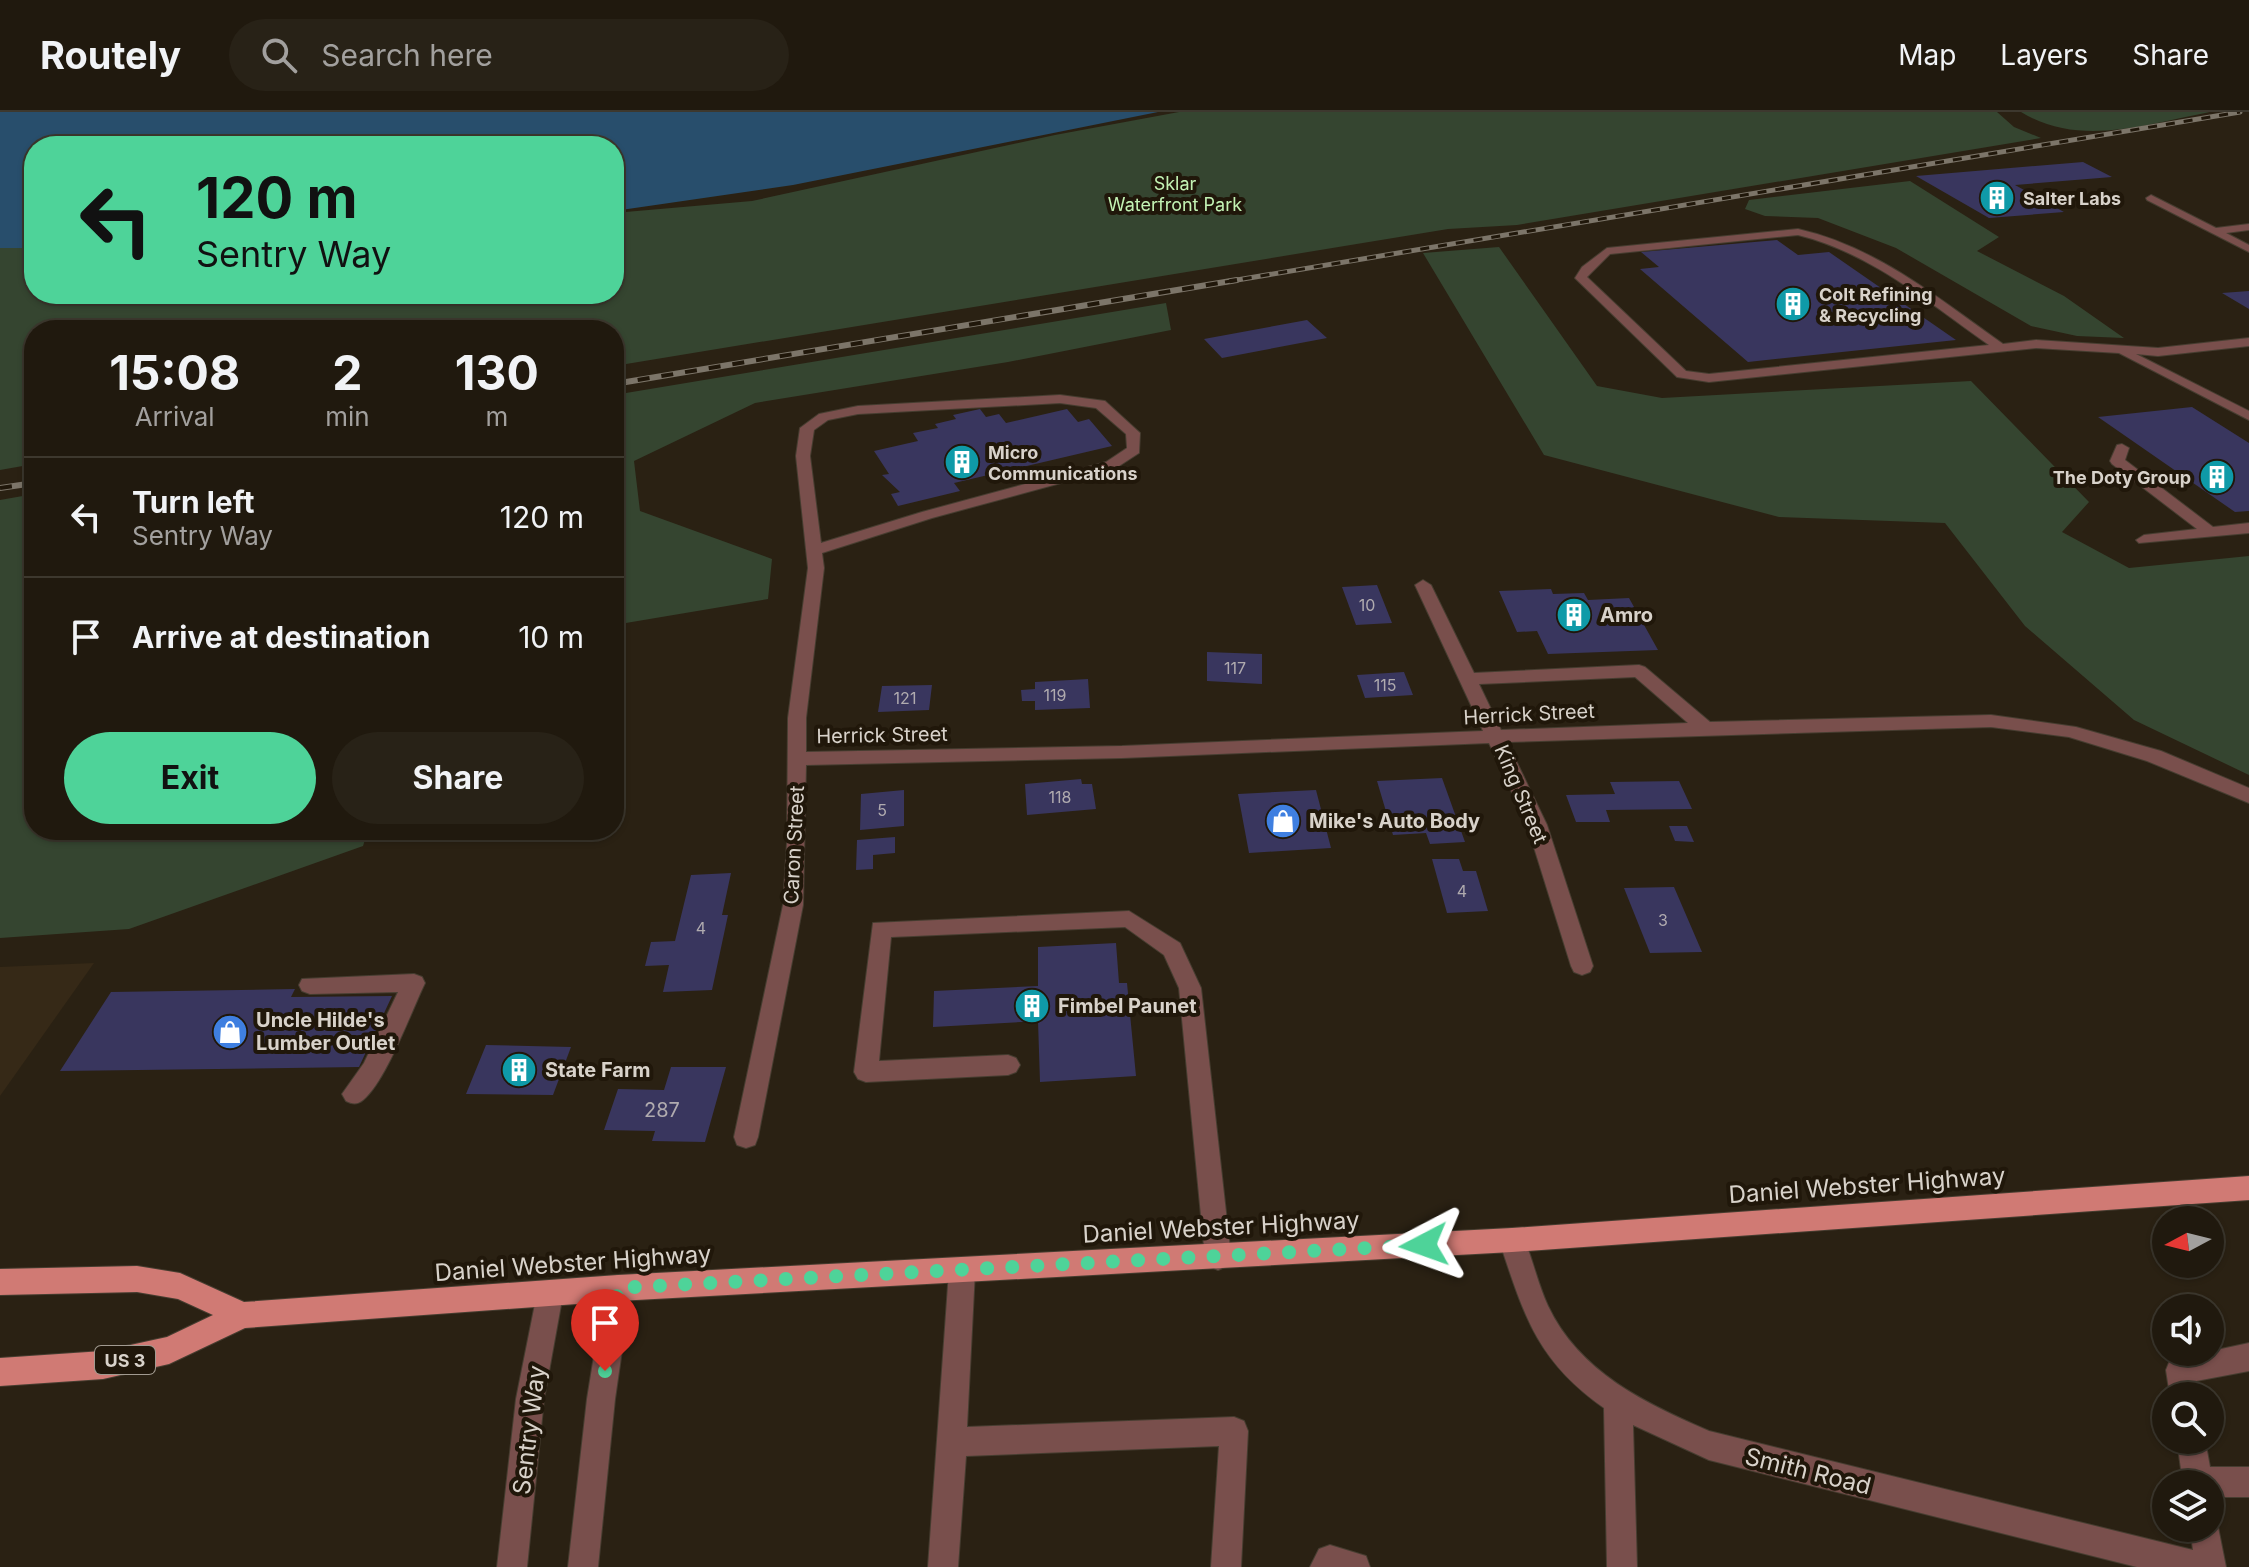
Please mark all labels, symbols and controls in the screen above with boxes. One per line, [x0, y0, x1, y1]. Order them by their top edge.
search box [229, 19, 789, 91]
text: Routely [40, 32, 181, 78]
icon: search [257, 33, 301, 77]
text: Search here [321, 37, 493, 73]
text: Map [1898, 38, 1956, 72]
text: Layers [2000, 38, 2088, 72]
text: Share [2132, 38, 2209, 72]
text: 120 m [196, 164, 358, 232]
icon: left [64, 168, 168, 272]
park label: Sklar Waterfront Park [1108, 173, 1242, 215]
building icon: Salter Labs [1978, 179, 2016, 217]
place label: Salter Labs [2023, 188, 2121, 209]
text: Sentry Way [196, 232, 391, 276]
place label: Colt Refining & Recycling [1819, 284, 1933, 326]
building icon: Colt Refining & Recycling [1774, 285, 1812, 323]
text: 15:08 [109, 343, 240, 402]
text: 2 [332, 343, 363, 402]
text: 130 [455, 343, 539, 402]
text: Arrival [135, 401, 215, 432]
text: min [325, 401, 370, 432]
text: m [485, 401, 508, 432]
place label: Micro Communications [988, 442, 1138, 484]
building icon: Micro Communications [943, 443, 981, 481]
building icon: The Doty Group [2198, 458, 2236, 496]
place label: The Doty Group [2053, 467, 2191, 488]
text: Turn left [132, 484, 254, 520]
icon: left [64, 495, 108, 539]
text: 120 m [500, 499, 584, 535]
text: Sentry Way [132, 520, 273, 551]
house number: 10 [1359, 595, 1375, 615]
building icon: Amro [1555, 596, 1593, 634]
place label: Amro [1600, 603, 1653, 627]
icon: arrive [64, 615, 108, 659]
text: Arrive at destination [132, 619, 430, 655]
text: 10 m [518, 619, 584, 655]
house number: 117 [1224, 658, 1246, 678]
house number: 115 [1374, 675, 1396, 695]
house number: 119 [1044, 685, 1066, 705]
house number: 121 [894, 688, 916, 708]
street label: Herrick Street [1463, 699, 1596, 729]
street label: Herrick Street [816, 722, 948, 748]
button: Exit [64, 732, 316, 824]
button: Share [332, 732, 584, 824]
street label: King Street [1489, 741, 1553, 847]
street label: Caron Street [779, 785, 809, 905]
house number: 118 [1049, 787, 1071, 807]
house number: 5 [877, 800, 887, 820]
shop icon: Mike's Auto Body [1264, 802, 1302, 840]
place label: Mike's Auto Body [1309, 809, 1480, 833]
house number: 4 [1457, 881, 1467, 901]
house number: 3 [1658, 910, 1668, 930]
house number: 4 [696, 918, 706, 938]
building icon: Fimbel Paunet [1013, 987, 1051, 1025]
place label: Fimbel Paunet [1058, 994, 1197, 1018]
place label: Uncle Hilde's Lumber Outlet [256, 1008, 395, 1055]
shop icon: Uncle Hilde's Lumber Outlet [211, 1013, 249, 1051]
building icon: State Farm [500, 1051, 538, 1089]
place label: State Farm [545, 1058, 650, 1082]
house number: 287 [644, 1098, 680, 1122]
street label: Daniel Webster Highway [1728, 1161, 2006, 1209]
position arrow [1382, 1203, 1466, 1287]
street label: Daniel Webster Highway [1082, 1205, 1360, 1249]
north arrow [2152, 1206, 2224, 1278]
map controls [2152, 1206, 2224, 1542]
street label: Daniel Webster Highway [434, 1239, 712, 1287]
pin [571, 1289, 639, 1371]
button: sound [2152, 1294, 2224, 1366]
icon: arrive [583, 1301, 627, 1345]
road number: US 3 [95, 1346, 155, 1374]
street label: Sentry Way [507, 1364, 551, 1496]
button: search [2152, 1382, 2224, 1454]
street label: Smith Road [1742, 1441, 1874, 1501]
button: layers [2152, 1470, 2224, 1542]

